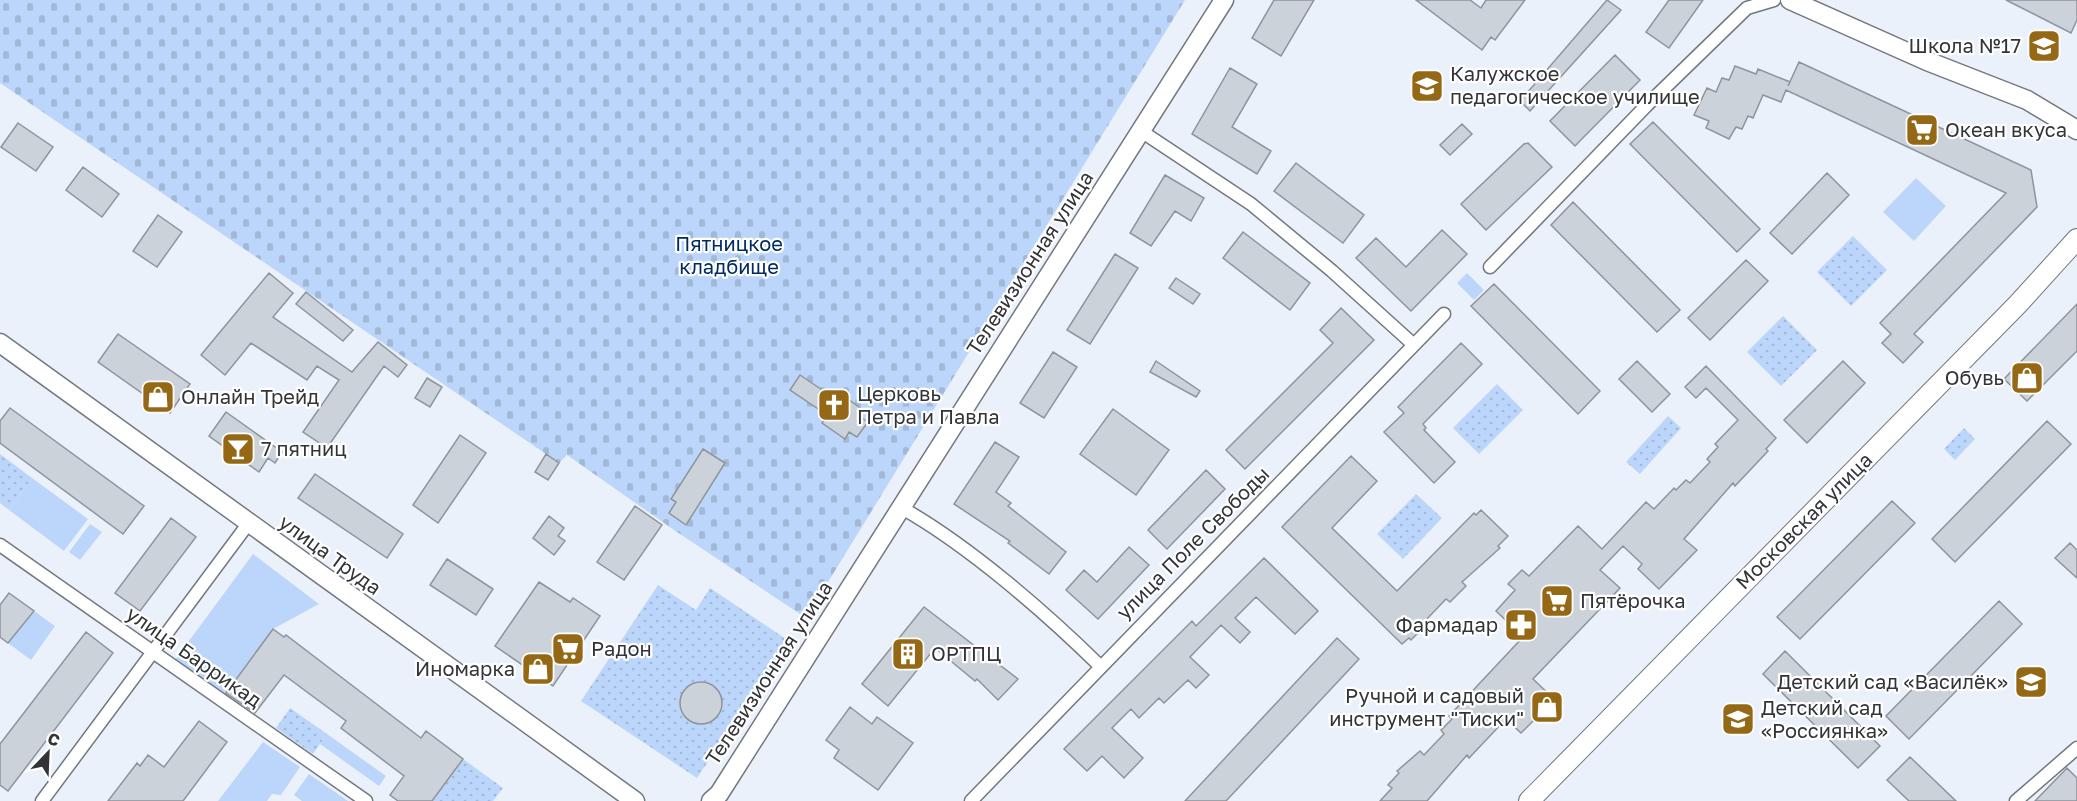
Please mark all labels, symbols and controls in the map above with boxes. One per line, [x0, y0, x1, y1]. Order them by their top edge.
school or university icon: Школа №17 [2026, 28, 2062, 64]
place label: Школа №17 [1909, 33, 2021, 57]
place label: Калужское педагогическое училище [1450, 61, 1700, 108]
school or university icon: Калужское педагогическое училище [1409, 68, 1445, 104]
supermarket icon: Океан вкуса [1904, 112, 1940, 148]
place label: Океан вкуса [1945, 117, 2067, 141]
street label: Телевизионная улица [961, 166, 1098, 359]
park label: Пятницкое кладбище [675, 231, 783, 278]
shop icon: Обувь [2009, 360, 2045, 396]
place label: Обувь [1945, 365, 2004, 389]
shop icon: Онлайн Трейд [140, 379, 176, 415]
place label: Церковь Петра и Павла [857, 381, 1000, 428]
place label: Онлайн Трейд [181, 384, 319, 408]
church icon: Церковь Петра и Павла [816, 387, 852, 423]
bar icon: 7 пятниц [220, 431, 256, 467]
place label: 7 пятниц [261, 436, 347, 460]
street label: Московская улица [1730, 447, 1876, 593]
street label: улица Поле Свободы [1111, 461, 1274, 624]
street label: улица Труда [275, 509, 386, 599]
street label: Телевизионная улица [700, 576, 837, 769]
supermarket icon: Пятёрочка [1539, 583, 1575, 619]
place label: Пятёрочка [1580, 588, 1686, 612]
street label: улица Баррикад [122, 601, 267, 712]
pharmacy icon: Фармадар [1503, 607, 1539, 643]
place label: Фармадар [1396, 612, 1498, 636]
supermarket icon: Радон [550, 631, 586, 667]
place label: Радон [591, 636, 652, 660]
building icon: ОРТПЦ [890, 636, 926, 672]
place label: ОРТПЦ [931, 641, 1001, 665]
shop icon: Иномарка [520, 651, 556, 687]
place label: Иномарка [415, 656, 515, 680]
school or university icon: Детский сад «Василёк» [2013, 664, 2049, 700]
place label: Детский сад «Василёк» [1777, 669, 2008, 693]
place label: Ручной и садовый инструмент "Тиски" [1329, 683, 1524, 730]
shop icon: Ручной и садовый инструмент "Тиски" [1529, 689, 1565, 725]
place label: Детский сад «Россиянка» [1761, 695, 1888, 742]
school or university icon: Детский сад «Россиянка» [1720, 701, 1756, 737]
north arrow [18, 723, 78, 783]
text: С [45, 728, 63, 751]

